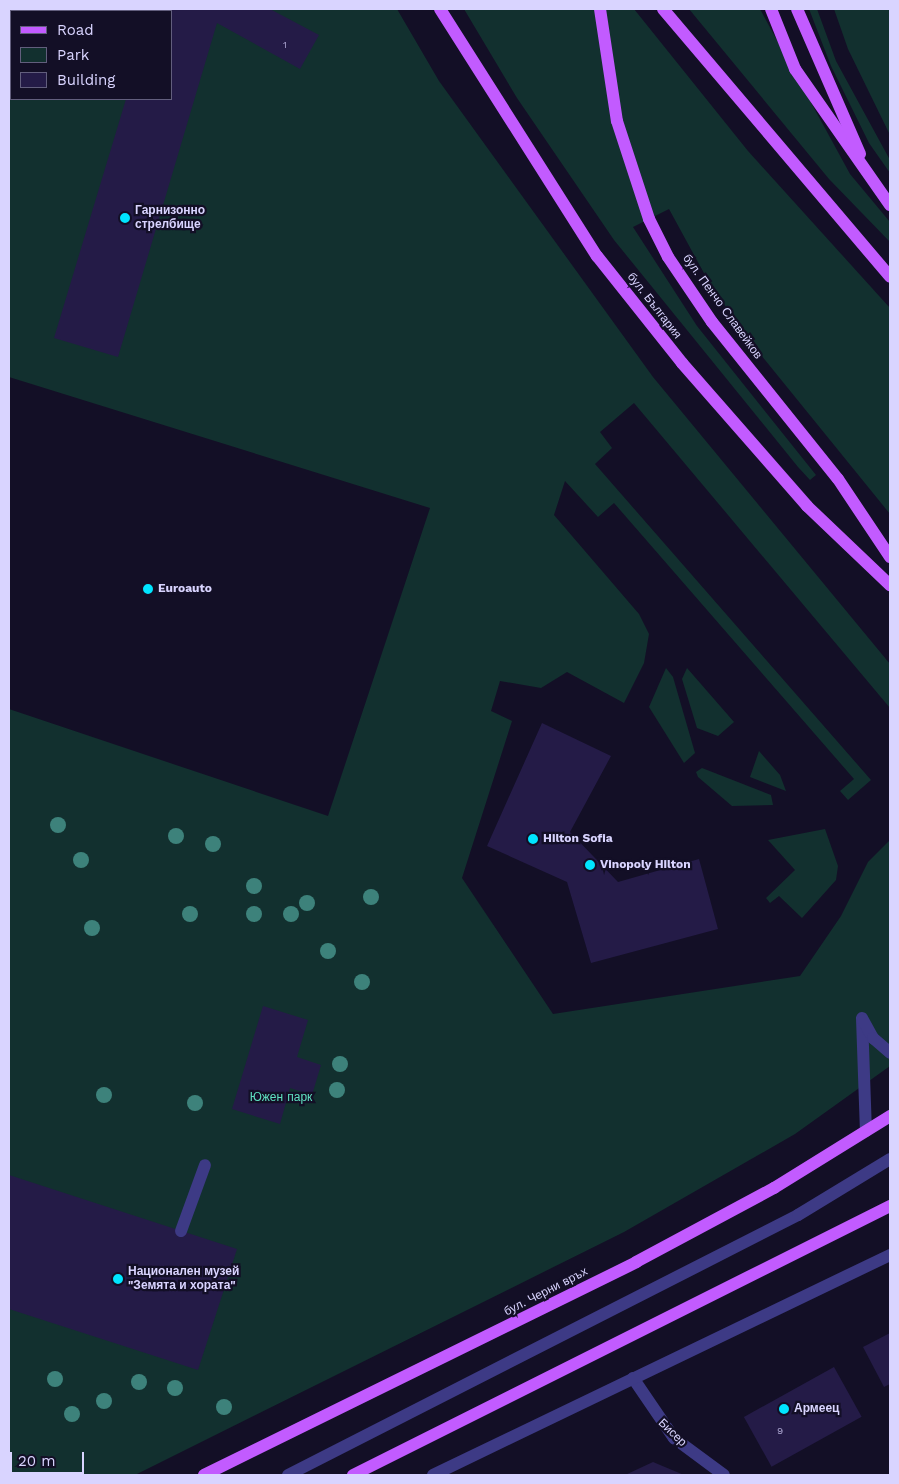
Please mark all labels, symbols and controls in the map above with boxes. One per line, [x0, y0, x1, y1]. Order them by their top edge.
legend [10, 10, 172, 100]
text: Road [57, 21, 94, 39]
house number: 1 [283, 39, 287, 51]
text: Park [57, 46, 89, 64]
text: Building [57, 71, 115, 89]
place label: Гарнизонно стрелбище [135, 204, 205, 232]
marker: Гарнизонно стрелбище [119, 212, 131, 224]
street label: бул. Пенчо Славейков [679, 252, 765, 362]
street label: бул. България [624, 270, 684, 342]
place label: Euroauto [158, 582, 212, 596]
marker: Euroauto [142, 583, 154, 595]
place label: Hilton Sofia [543, 832, 613, 846]
marker: Hilton Sofia [527, 833, 539, 845]
place label: Vinopoly Hilton [600, 858, 691, 872]
marker: Vinopoly Hilton [584, 859, 596, 871]
park label: Южен парк [250, 1091, 312, 1105]
place label: Национален музей "Земята и хората" [128, 1265, 239, 1293]
street label: бул. Черни връх [502, 1265, 590, 1319]
marker: Национален музей "Земята и хората" [112, 1273, 124, 1285]
place label: Армеец [794, 1402, 839, 1416]
marker: Армеец [778, 1403, 790, 1415]
street label: Бисер [655, 1416, 689, 1450]
house number: 9 [777, 1425, 783, 1437]
scale bar [12, 1442, 86, 1474]
text: 20 m [18, 1452, 56, 1470]

